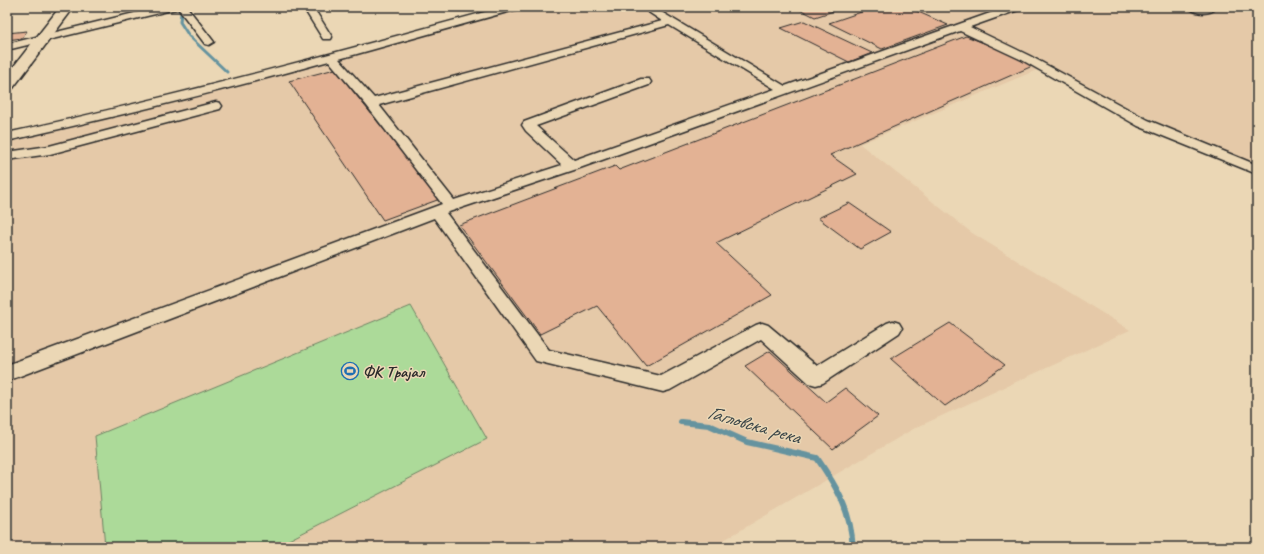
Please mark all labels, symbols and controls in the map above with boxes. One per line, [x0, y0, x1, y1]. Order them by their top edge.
sports icon: ФК Трајал [340, 361, 360, 381]
place label: ФК Трајал [363, 362, 426, 382]
water label: Гагловска река [705, 399, 805, 450]

